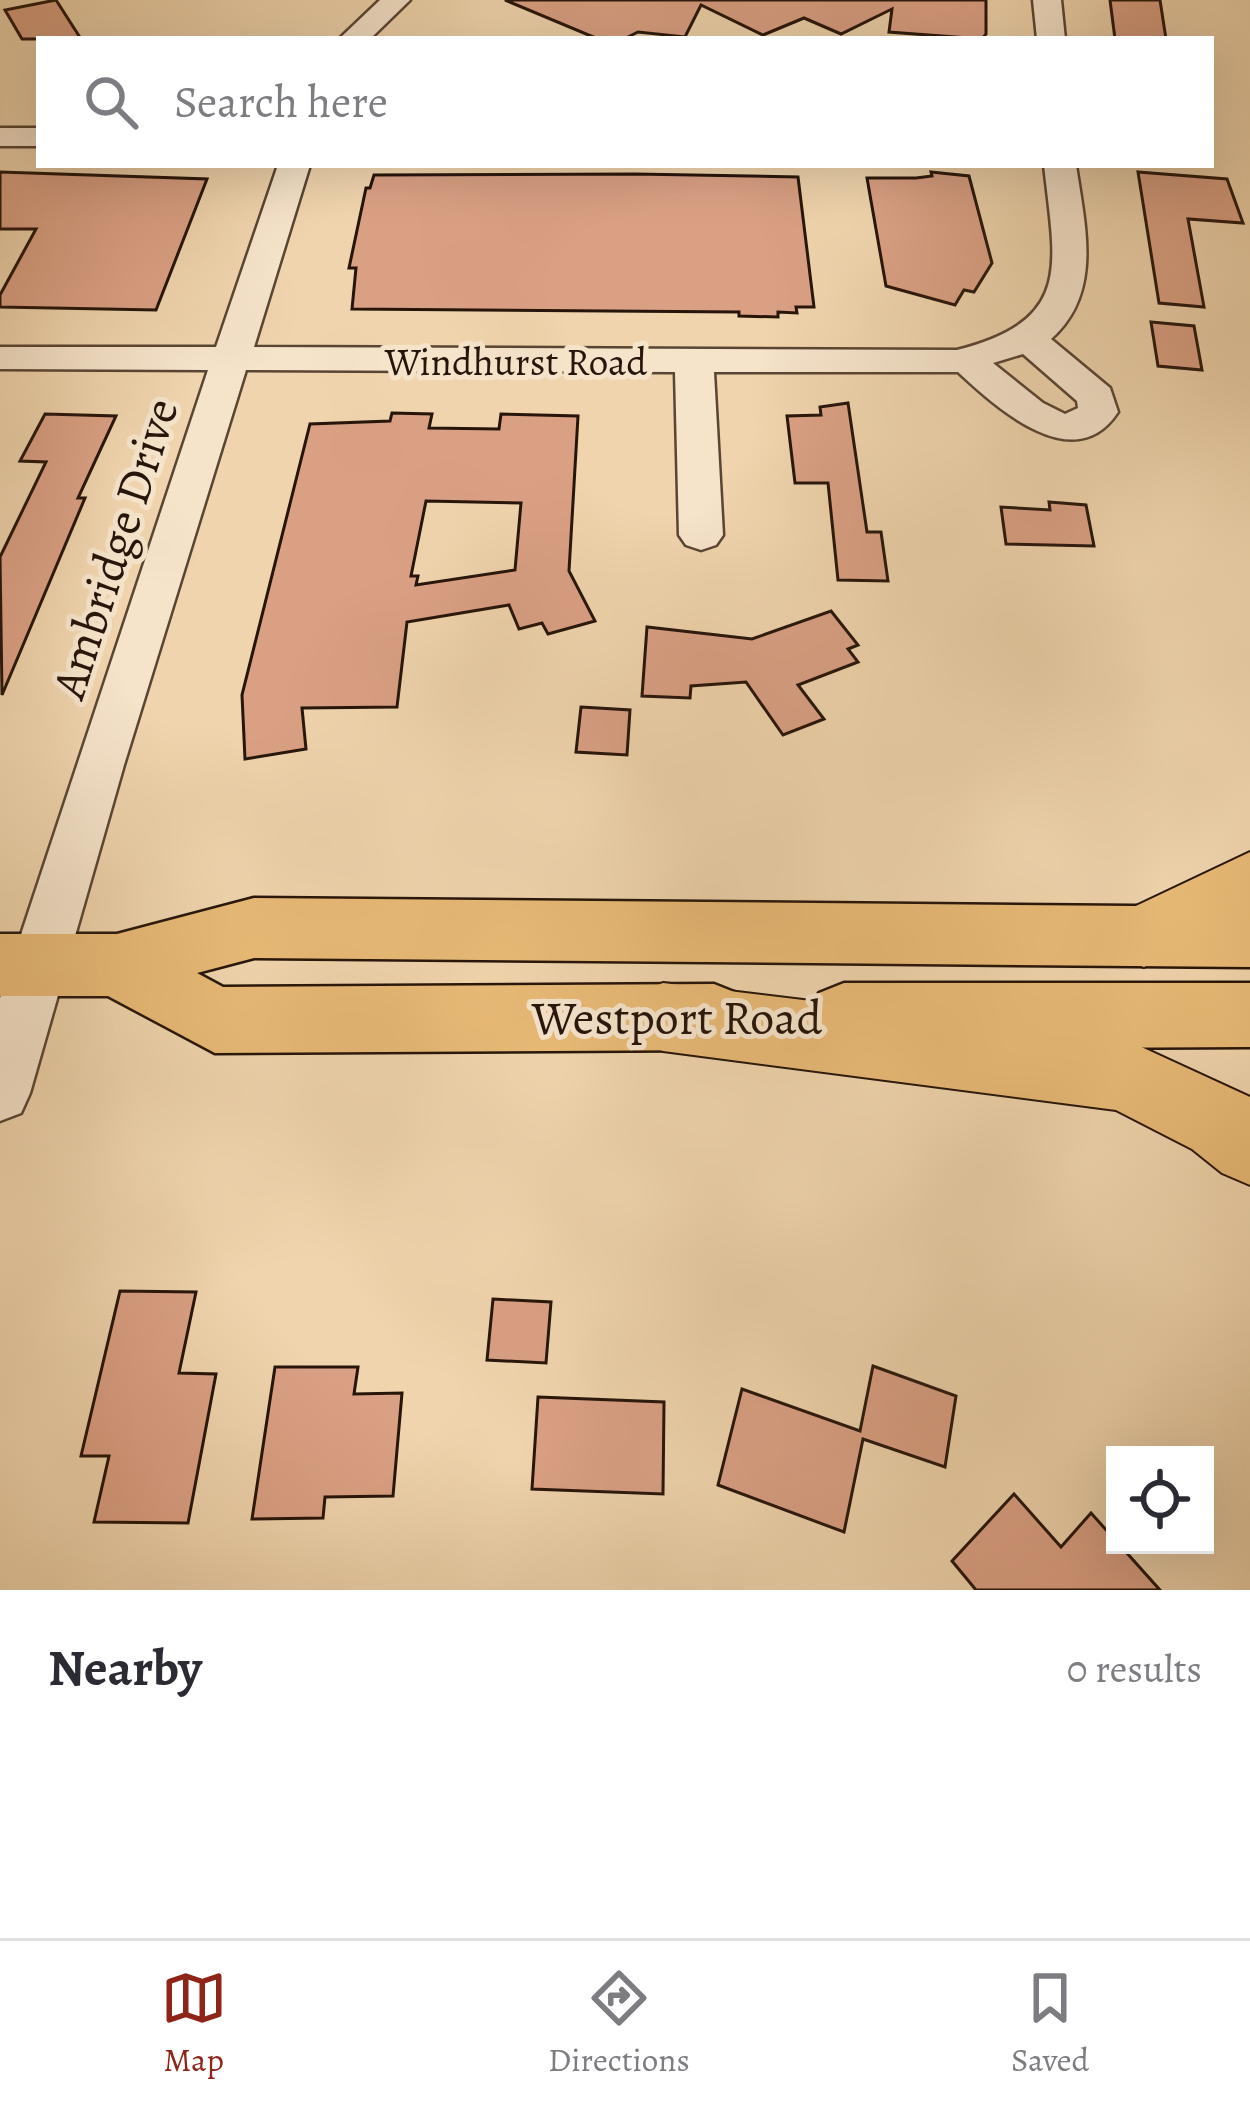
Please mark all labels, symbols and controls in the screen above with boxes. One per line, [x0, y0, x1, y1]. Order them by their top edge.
search box [36, 36, 1214, 168]
icon: search [78, 69, 144, 135]
text: Search here [174, 71, 388, 133]
street label: Windhurst Road [384, 335, 647, 388]
street label: Ambridge Drive [35, 390, 195, 708]
street label: Westport Road [531, 985, 823, 1051]
map controls [1106, 1446, 1214, 1554]
button: locate [1106, 1446, 1214, 1554]
text: Nearby [48, 1633, 202, 1703]
text: 0 results [1067, 1642, 1202, 1695]
tab: Map [161, 1965, 227, 2082]
tab: Directions [548, 1965, 690, 2082]
tab: Saved [1011, 1965, 1089, 2082]

